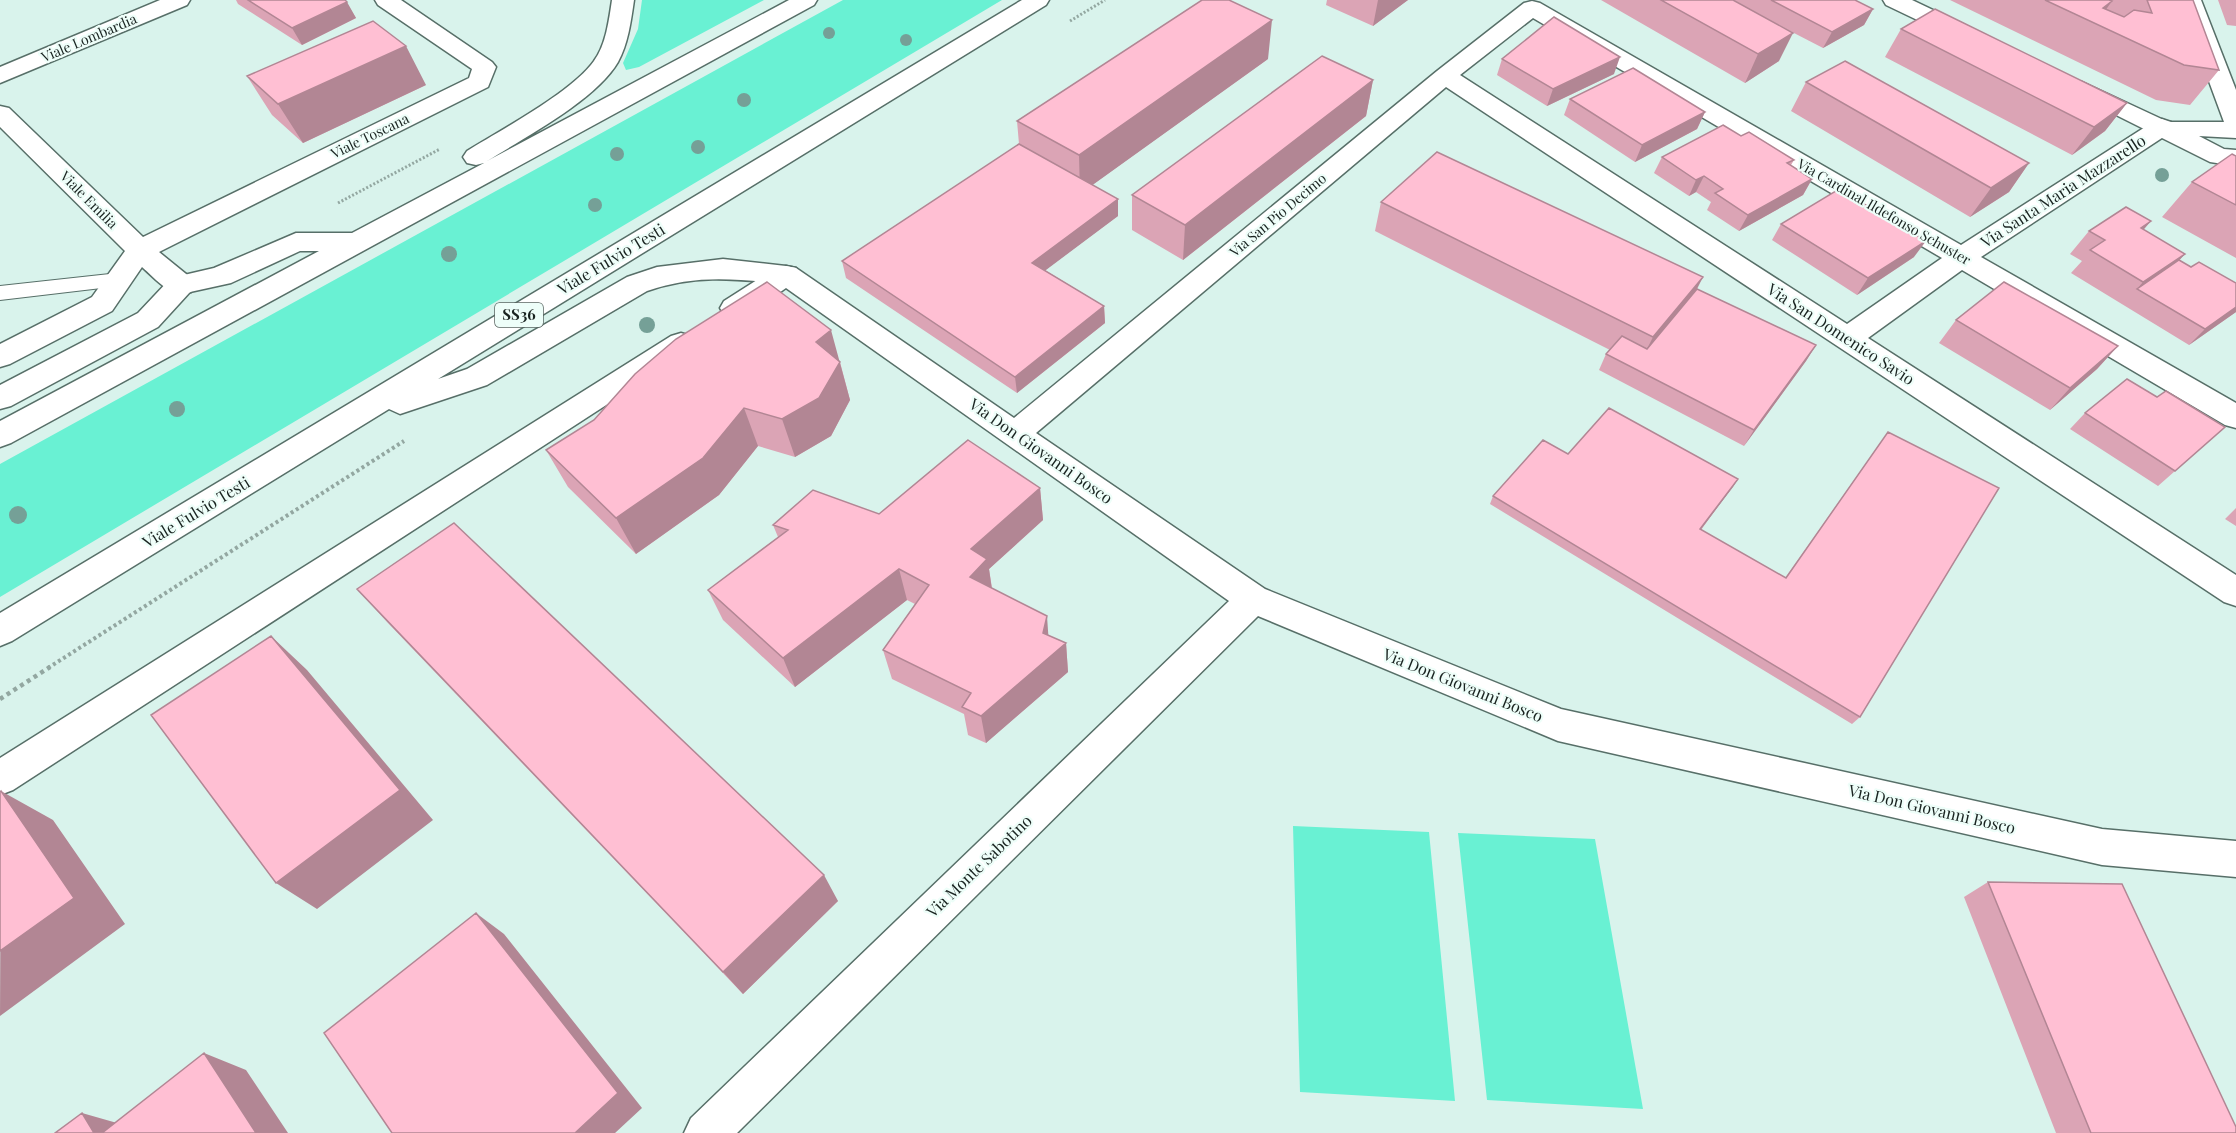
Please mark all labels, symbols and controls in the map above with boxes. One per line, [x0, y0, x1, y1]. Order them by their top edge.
street label: Viale Lombardia [37, 9, 140, 67]
street label: Viale Toscana [327, 108, 412, 163]
street label: Via Santa Maria Mazzarello [1975, 129, 2149, 252]
street label: Via Cardinal Ildefonso Schuster [1793, 153, 1975, 270]
street label: Viale Emilia [56, 166, 122, 233]
street label: Via San Pio Decimo [1225, 168, 1330, 261]
street label: Viale Fulvio Testi [552, 218, 668, 299]
street label: Via San Domenico Savio [1763, 278, 1919, 389]
road number: SS36 [495, 303, 543, 327]
street label: Via Don Giovanni Bosco [965, 393, 1117, 508]
street label: Viale Fulvio Testi [137, 471, 253, 552]
street label: Via Don Giovanni Bosco [1379, 642, 1546, 726]
street label: Via Don Giovanni Bosco [1846, 779, 2018, 838]
street label: Via Monte Sabotino [921, 810, 1036, 922]

